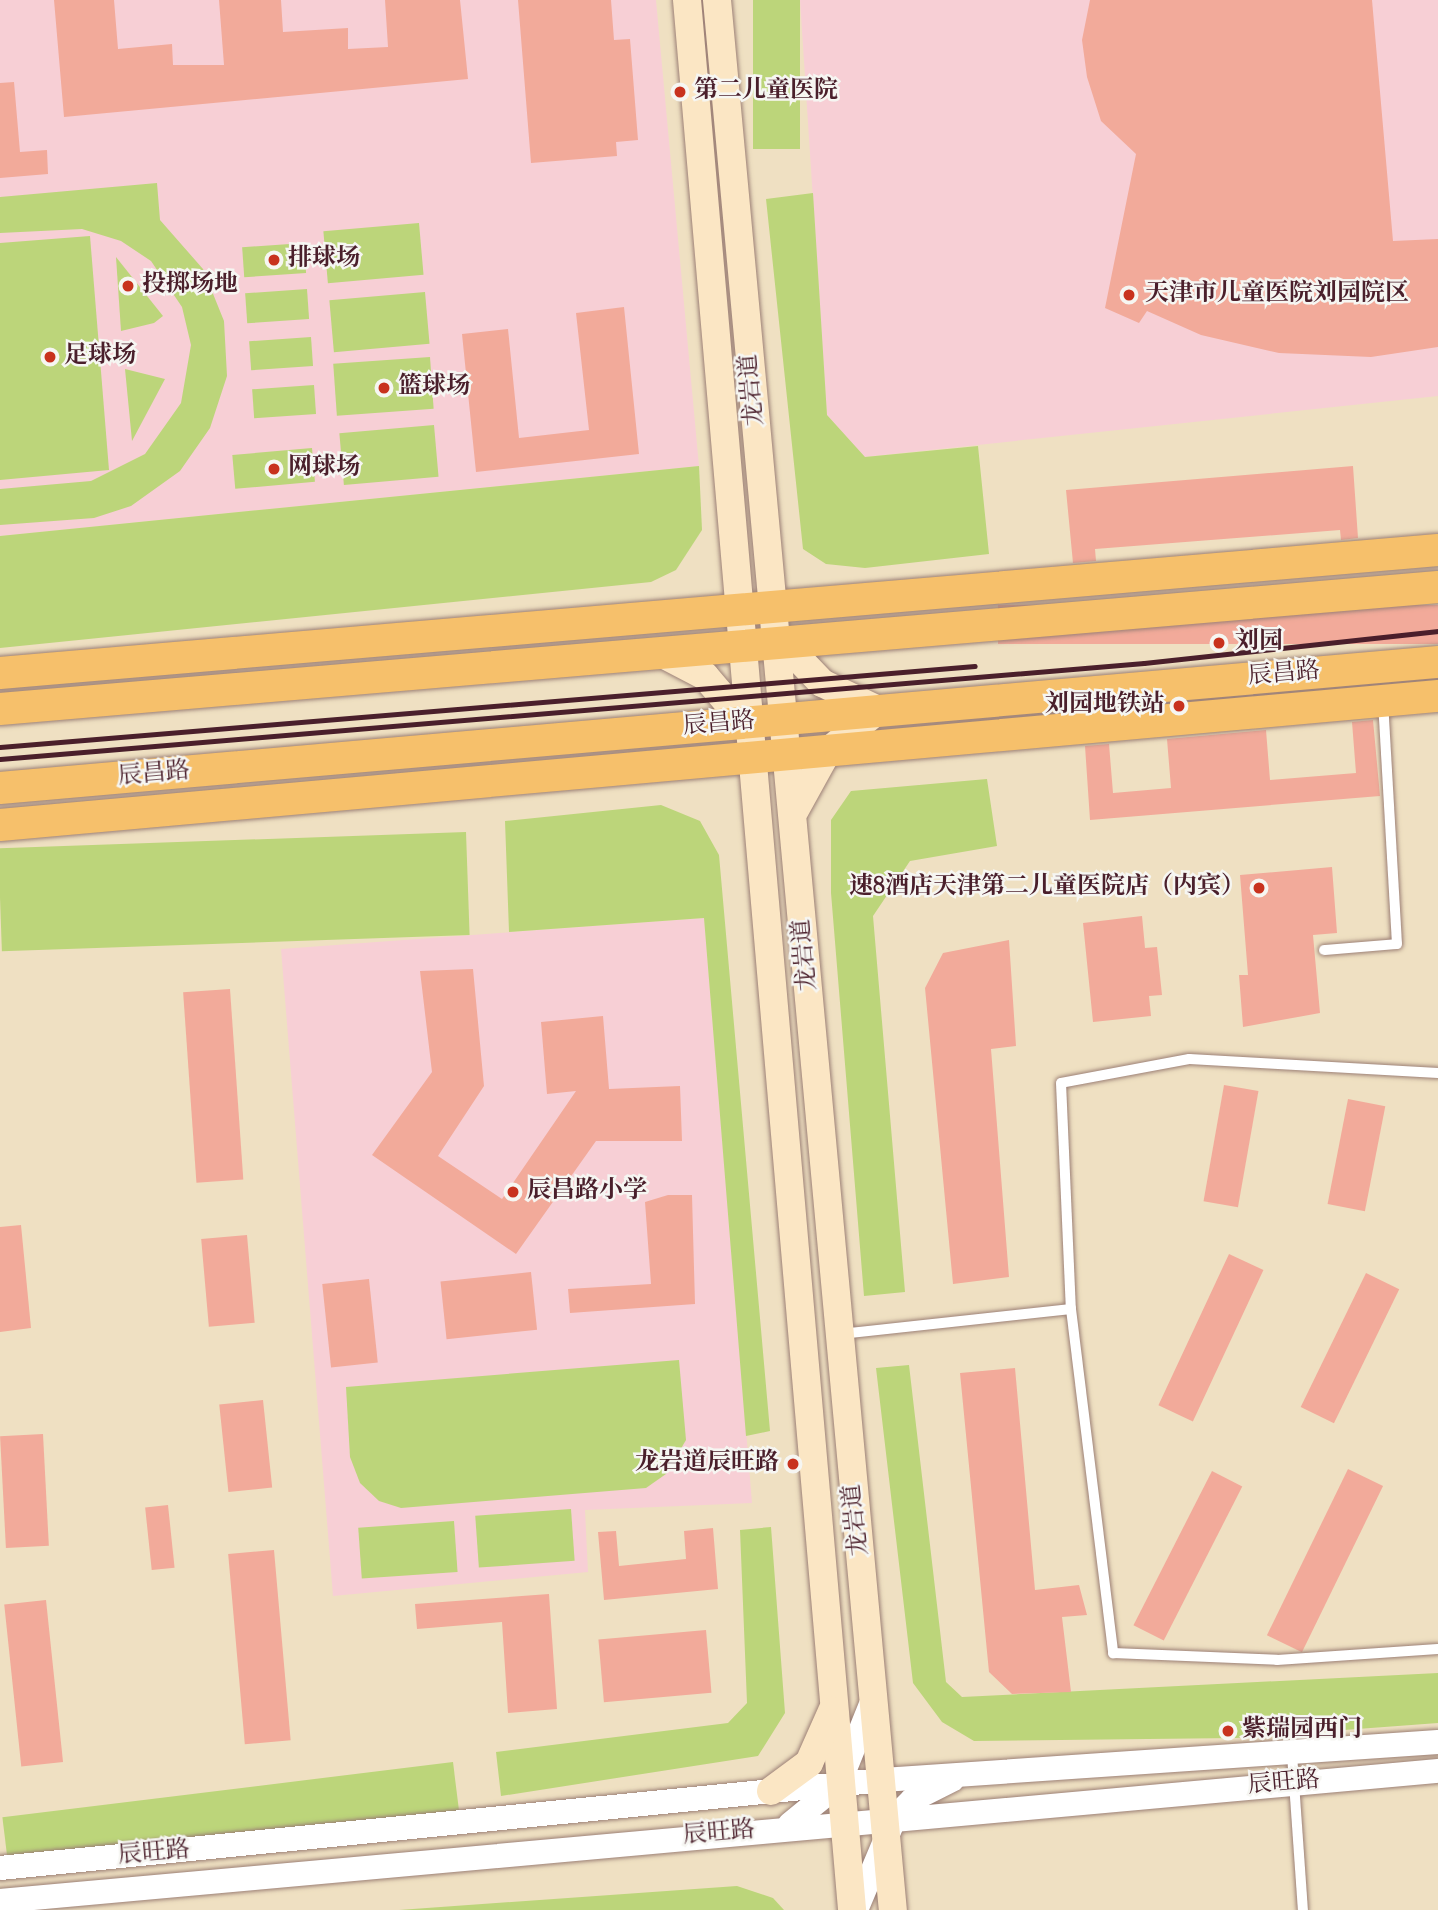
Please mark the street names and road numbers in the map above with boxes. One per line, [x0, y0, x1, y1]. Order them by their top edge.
street label: 龙岩道 [736, 353, 770, 427]
street label: 辰昌路 [1247, 658, 1321, 692]
street label: 辰昌路 [682, 708, 756, 742]
street label: 辰昌路 [117, 758, 191, 792]
street label: 龙岩道 [789, 918, 823, 992]
street label: 龙岩道 [839, 1483, 875, 1557]
street label: 辰旺路 [1247, 1767, 1321, 1801]
street label: 辰旺路 [682, 1817, 756, 1851]
street label: 辰旺路 [117, 1837, 191, 1871]

